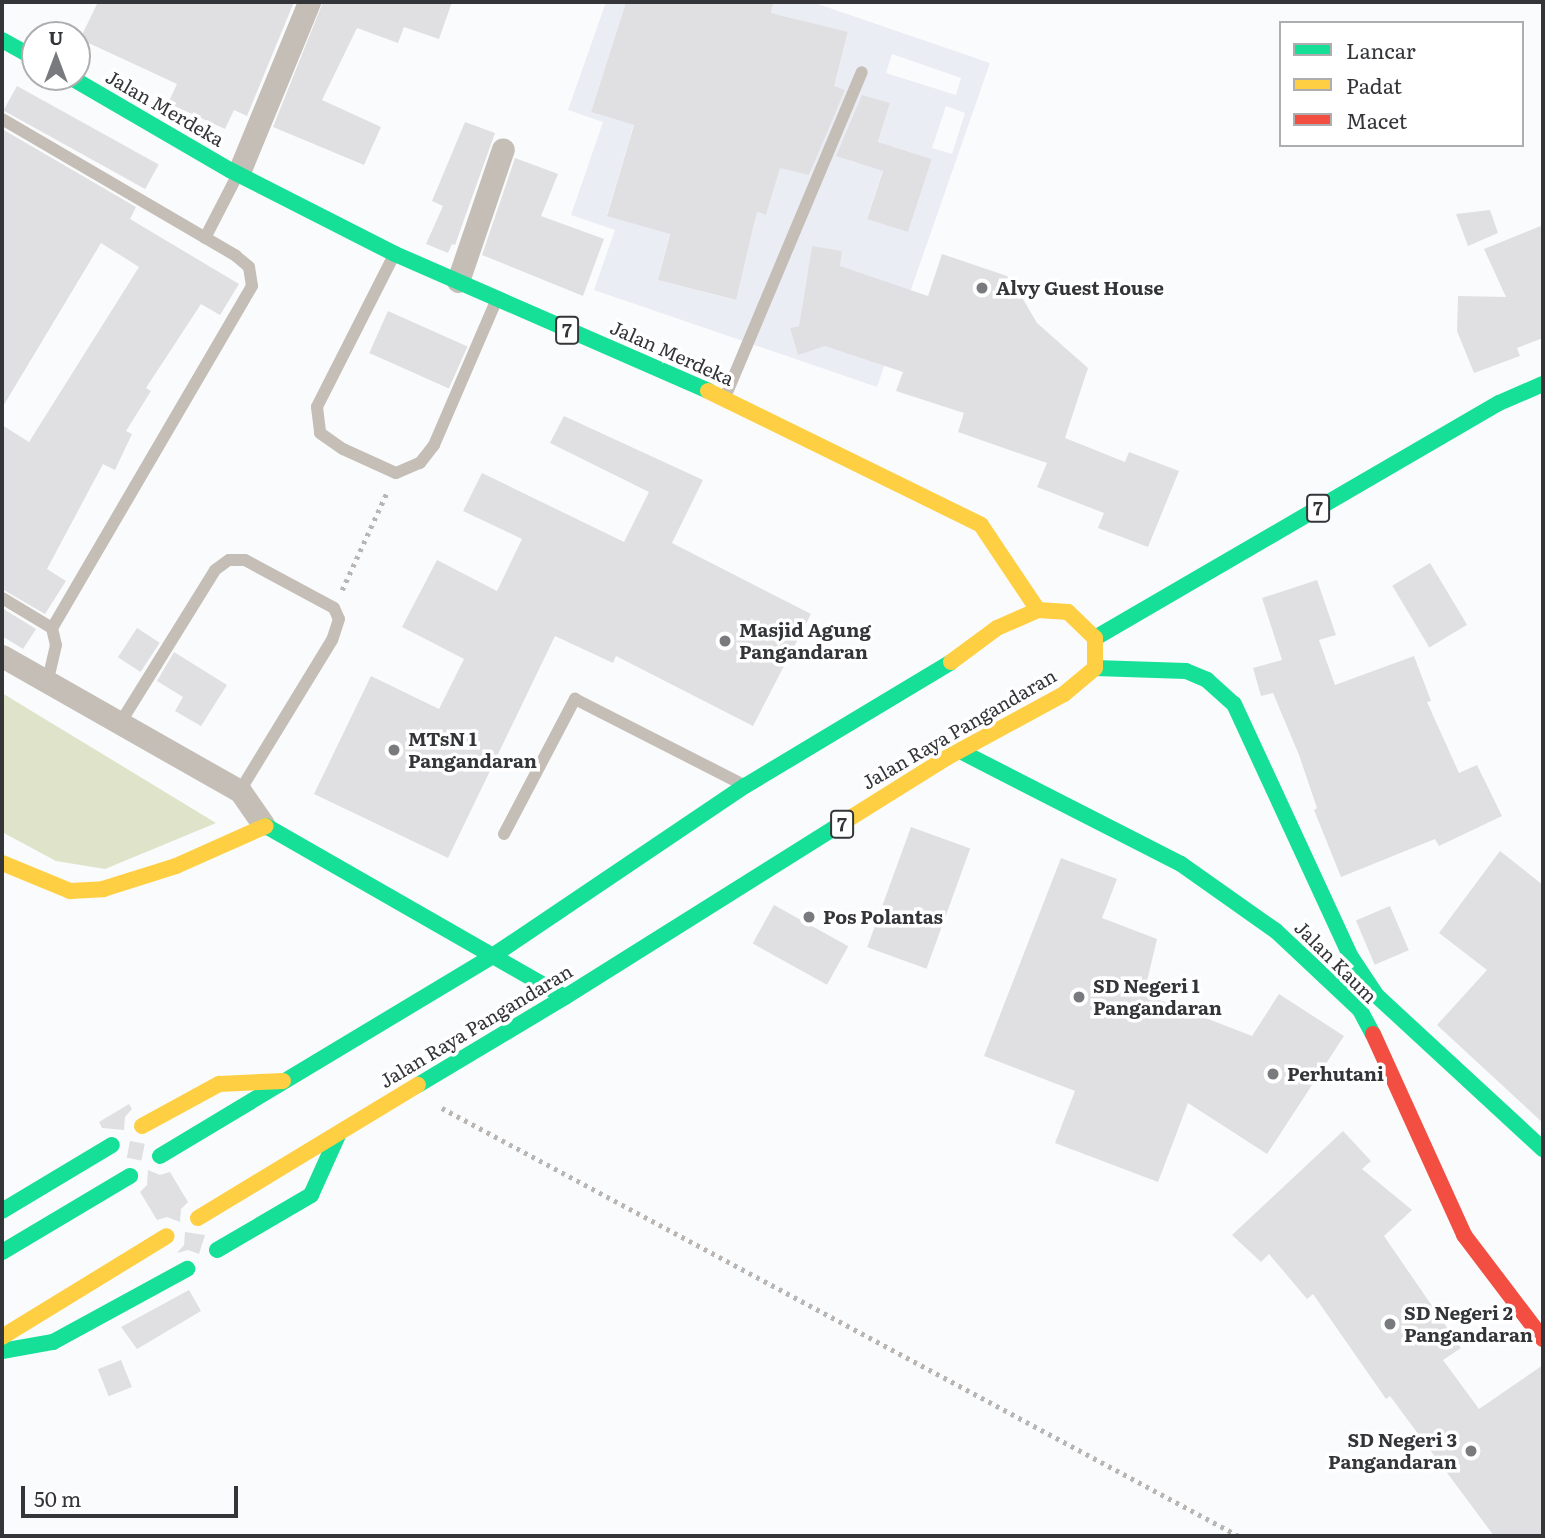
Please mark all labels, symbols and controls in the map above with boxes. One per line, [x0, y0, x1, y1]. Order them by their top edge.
north arrow [21, 21, 91, 91]
legend [1279, 21, 1524, 147]
text: U [49, 23, 63, 51]
text: Lancar [1346, 34, 1416, 65]
street label: Jalan Merdeka [102, 65, 228, 151]
text: Padat [1346, 69, 1402, 100]
text: Macet [1346, 104, 1407, 135]
place label: Alvy Guest House [996, 277, 1164, 299]
marker: Alvy Guest House [974, 280, 990, 296]
road number: 7 [555, 316, 579, 344]
street label: Jalan Merdeka [607, 316, 737, 390]
road number: 7 [1306, 494, 1330, 522]
place label: Masjid Agung Pangandaran [739, 619, 871, 663]
marker: Masjid Agung Pangandaran [717, 633, 733, 649]
street label: Jalan Raya Pangandaran [858, 664, 1060, 794]
place label: MTsN 1 Pangandaran [408, 728, 537, 772]
marker: MTsN 1 Pangandaran [386, 742, 402, 758]
road number: 7 [830, 810, 854, 838]
place label: Pos Polantas [823, 906, 943, 928]
marker: Pos Polantas [801, 909, 817, 925]
street label: Jalan Kaum [1290, 916, 1382, 1008]
street label: Jalan Raya Pangandaran [376, 959, 576, 1093]
place label: SD Negeri 1 Pangandaran [1093, 975, 1222, 1019]
marker: SD Negeri 1 Pangandaran [1071, 989, 1087, 1005]
place label: Perhutani [1287, 1063, 1384, 1085]
marker: Perhutani [1265, 1066, 1281, 1082]
place label: SD Negeri 2 Pangandaran [1404, 1302, 1533, 1346]
marker: SD Negeri 2 Pangandaran [1382, 1316, 1398, 1332]
place label: SD Negeri 3 Pangandaran [1328, 1429, 1457, 1473]
marker: SD Negeri 3 Pangandaran [1463, 1443, 1479, 1459]
scale bar [24, 1472, 242, 1516]
text: 50 m [34, 1482, 81, 1513]

